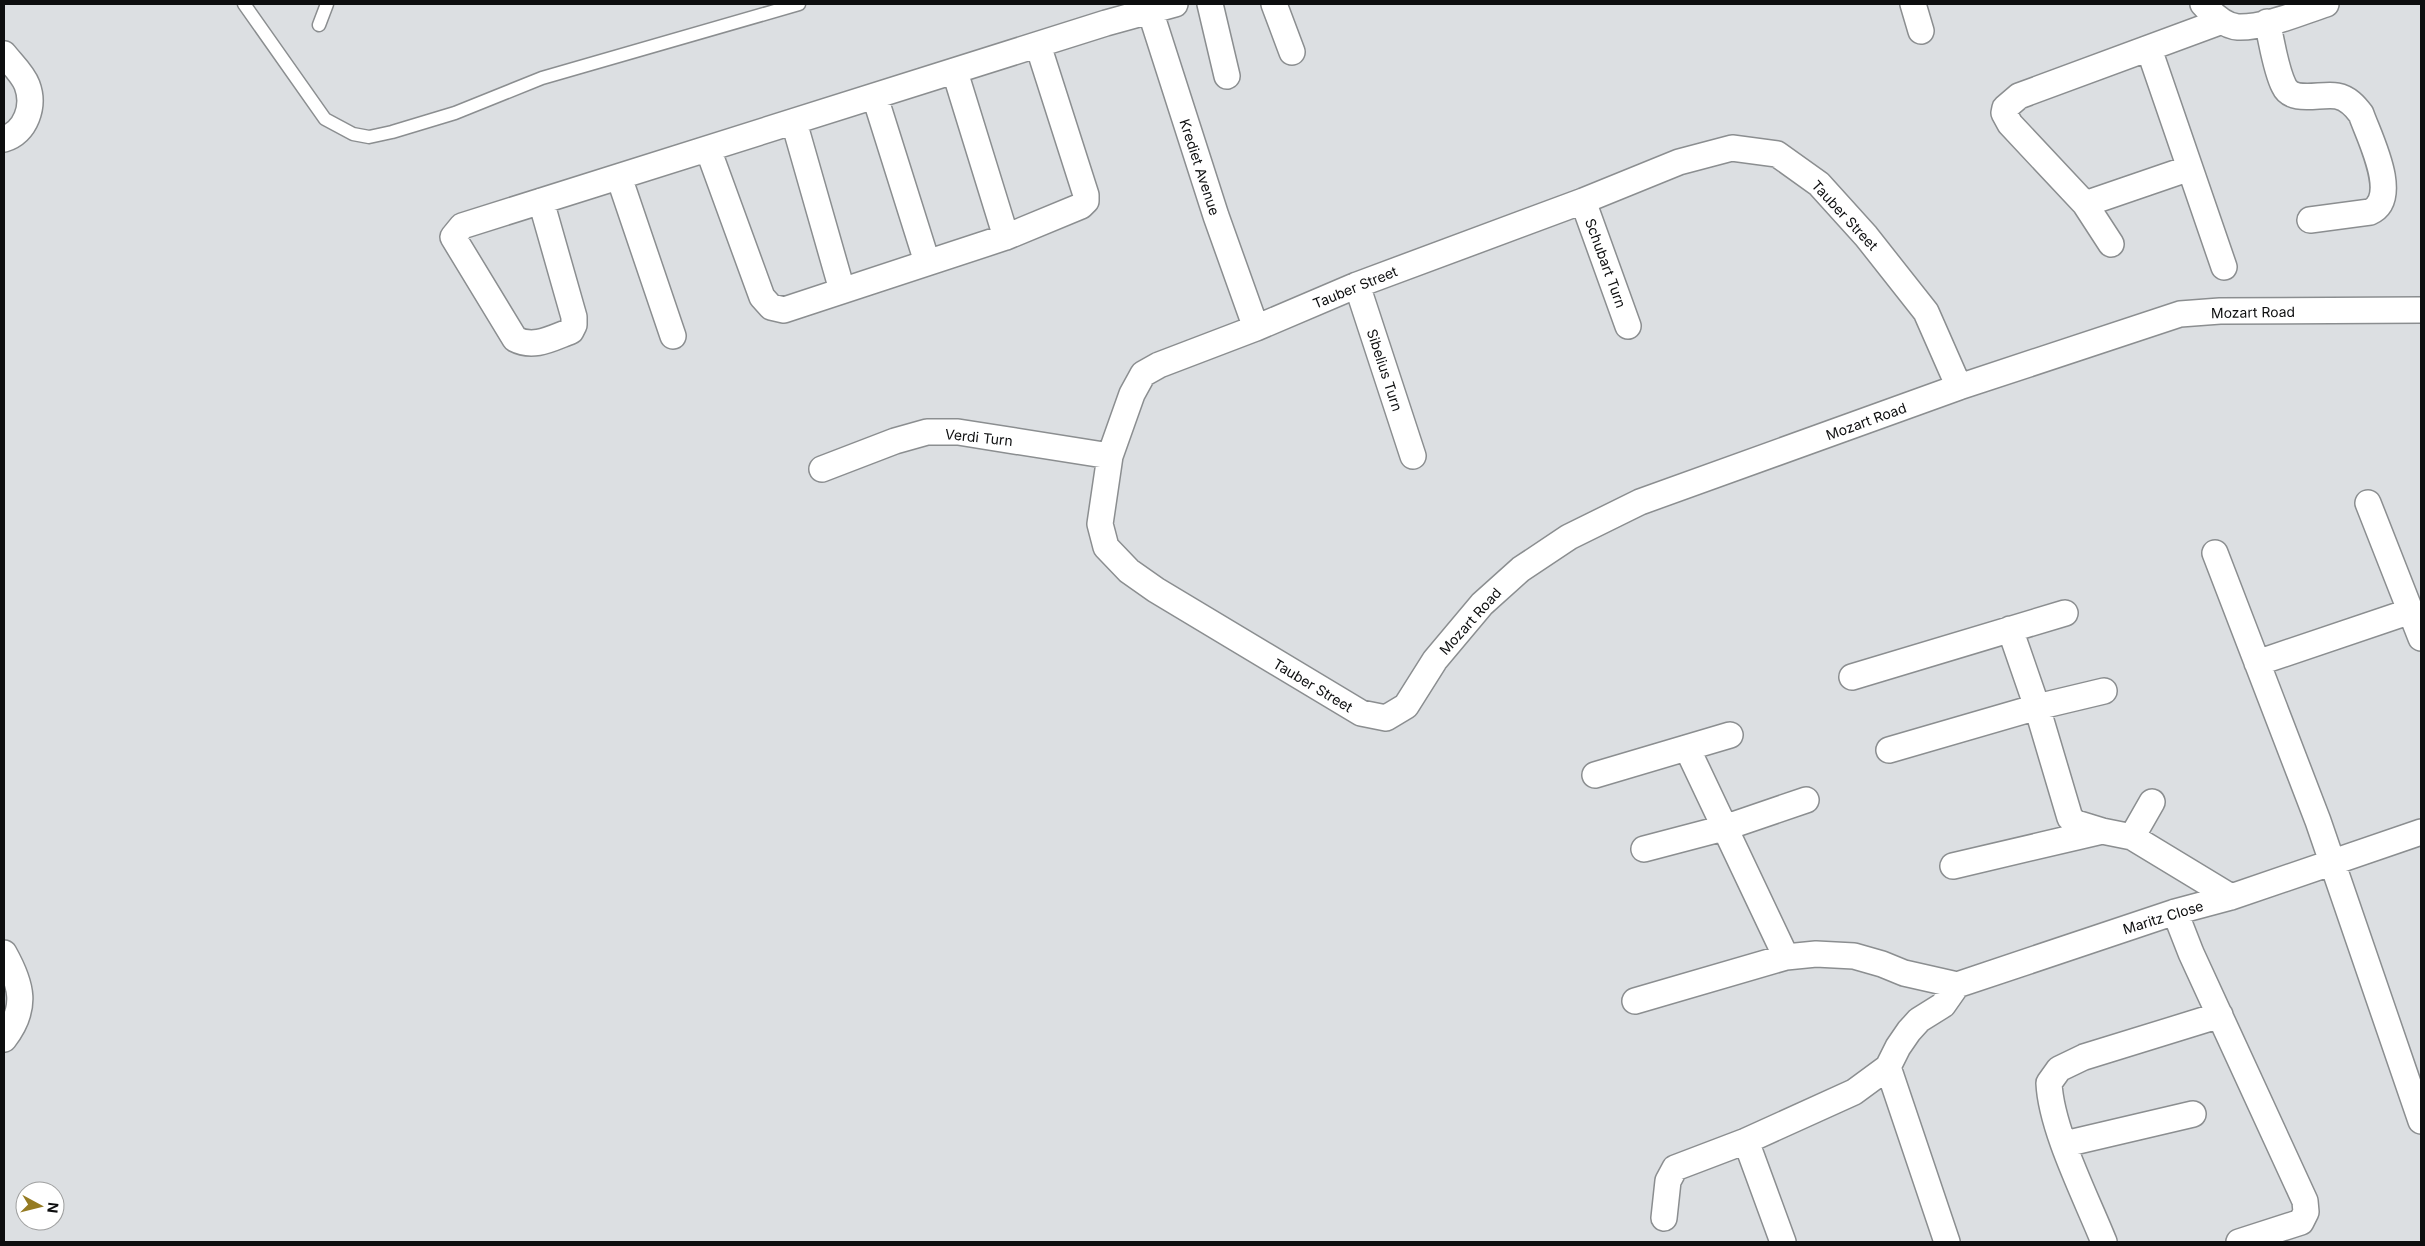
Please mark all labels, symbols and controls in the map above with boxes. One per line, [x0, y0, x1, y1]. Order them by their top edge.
street label: Krediet Avenue [1176, 117, 1224, 217]
street label: Tauber Street [1808, 176, 1882, 254]
street label: Schubart Turn [1582, 216, 1630, 310]
street label: Tauber Street [1310, 262, 1400, 312]
street label: Mozart Road [2211, 303, 2295, 321]
street label: Sibelius Turn [1364, 327, 1406, 413]
street label: Mozart Road [1824, 399, 1908, 443]
street label: Verdi Turn [944, 425, 1014, 449]
street label: Mozart Road [1436, 584, 1504, 658]
street label: Tauber Street [1270, 655, 1356, 716]
street label: Maritz Close [2121, 897, 2205, 937]
north arrow [15, 1181, 65, 1231]
text: N [44, 1201, 62, 1214]

